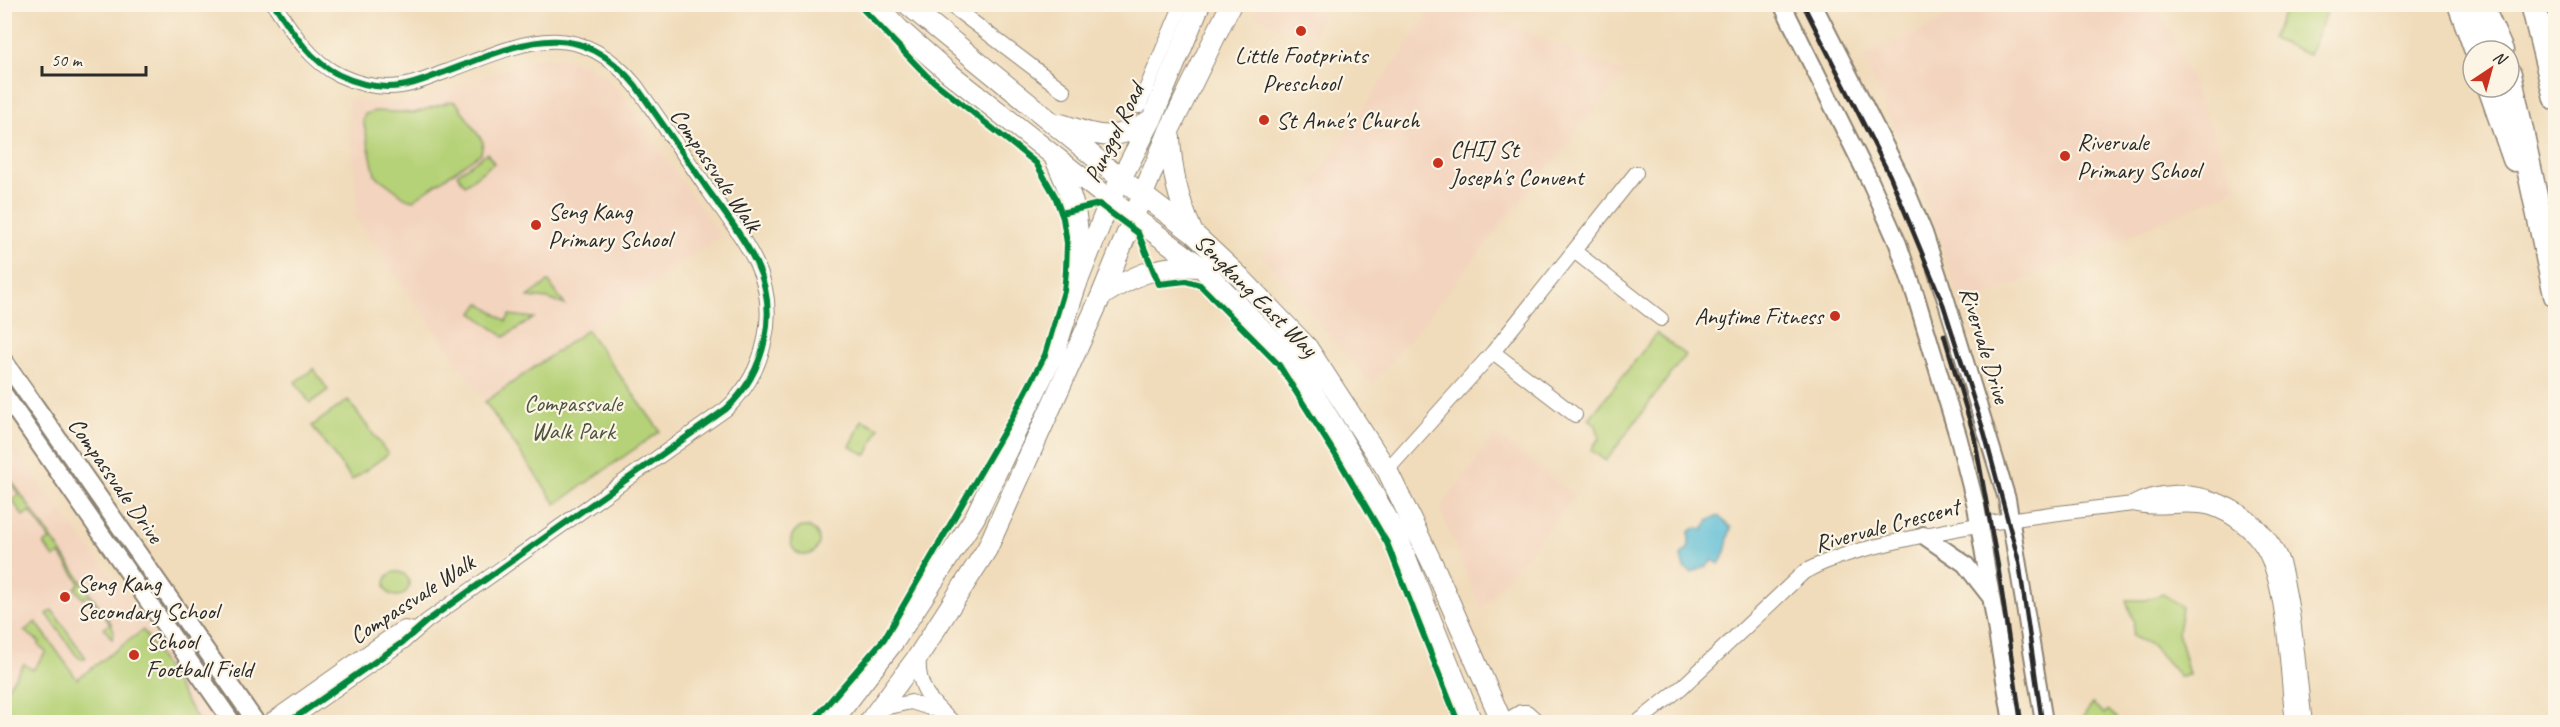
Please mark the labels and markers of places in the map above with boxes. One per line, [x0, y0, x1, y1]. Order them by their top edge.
marker: Little Footprints Preschool [1294, 24, 1308, 38]
place label: Little Footprints Preschool [1235, 40, 1369, 98]
place label: St Anne's Church [1276, 105, 1420, 135]
marker: St Anne's Church [1257, 113, 1271, 127]
place label: Rivervale Primary School [2077, 127, 2204, 185]
place label: CHIJ St Joseph's Convent [1449, 134, 1585, 192]
marker: Rivervale Primary School [2058, 149, 2072, 163]
marker: CHIJ St Joseph's Convent [1431, 156, 1445, 170]
place label: Seng Kang Primary School [548, 196, 675, 254]
marker: Seng Kang Primary School [529, 218, 543, 232]
place label: Anytime Fitness [1694, 301, 1825, 331]
marker: Anytime Fitness [1828, 309, 1842, 323]
place label: Seng Kang Secondary School [77, 568, 222, 626]
marker: Seng Kang Secondary School [58, 590, 72, 604]
place label: School Football Field [146, 626, 256, 684]
marker: School Football Field [127, 648, 141, 662]

